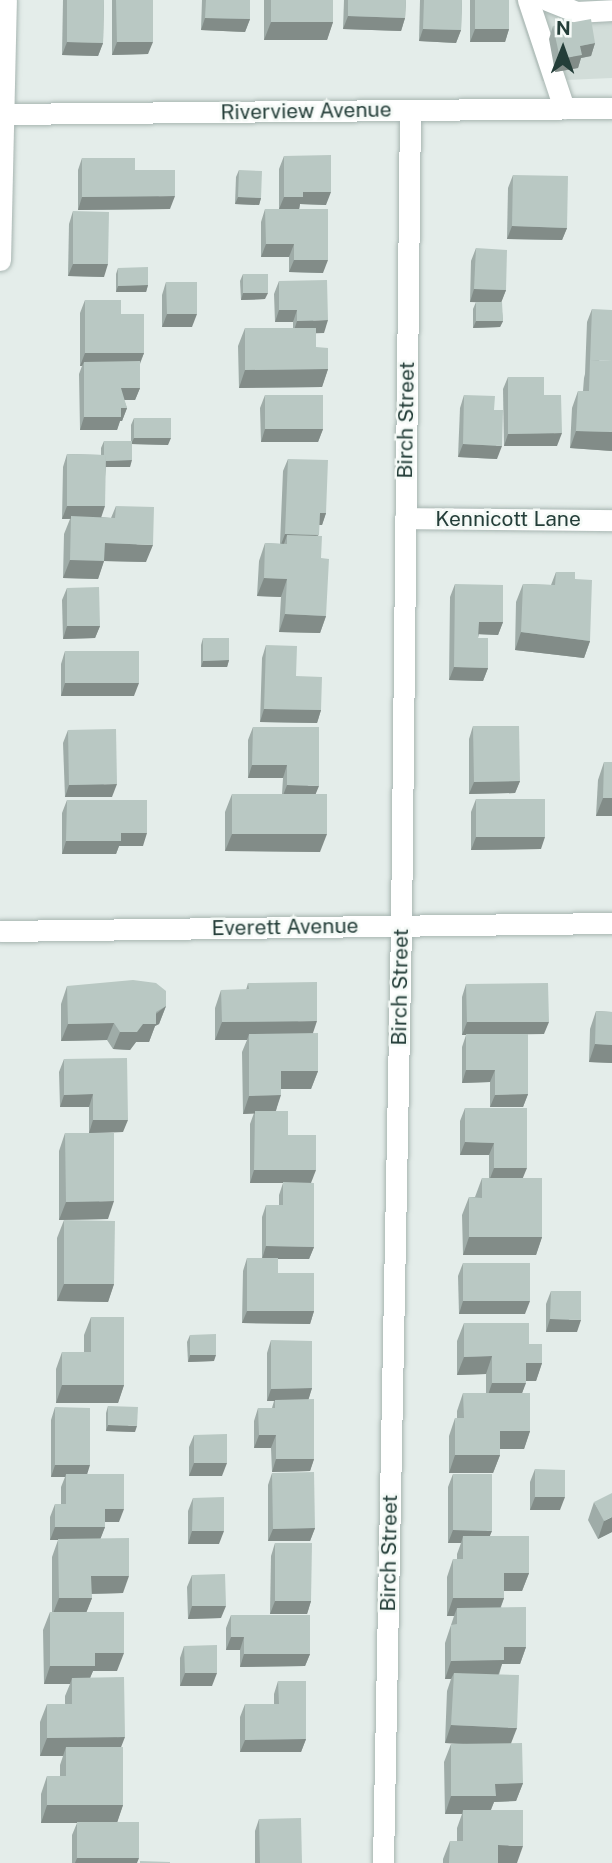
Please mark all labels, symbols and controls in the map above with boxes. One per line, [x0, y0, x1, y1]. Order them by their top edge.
north arrow [528, 14, 598, 84]
text: N [556, 17, 571, 39]
street label: Riverview Avenue [220, 97, 392, 125]
street label: Birch Street [392, 361, 420, 479]
street label: Kennicott Lane [435, 506, 581, 532]
street label: Everett Avenue [211, 913, 359, 941]
street label: Birch Street [386, 928, 414, 1046]
street label: Birch Street [375, 1494, 403, 1612]

